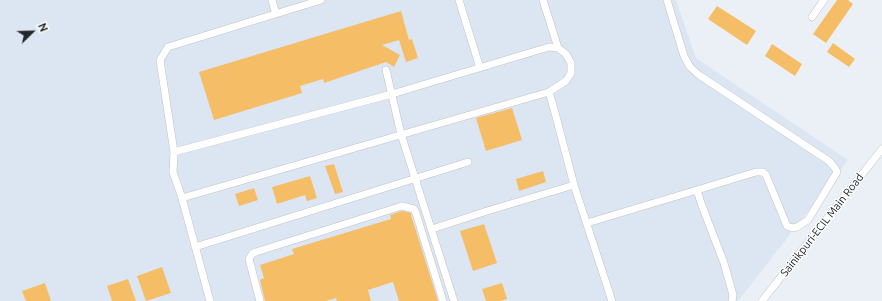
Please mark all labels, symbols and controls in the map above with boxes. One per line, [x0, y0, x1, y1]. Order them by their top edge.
north arrow [12, 12, 52, 52]
text: N [36, 21, 50, 33]
street label: Sainikpuri-ECIL Main Road [778, 171, 866, 279]

